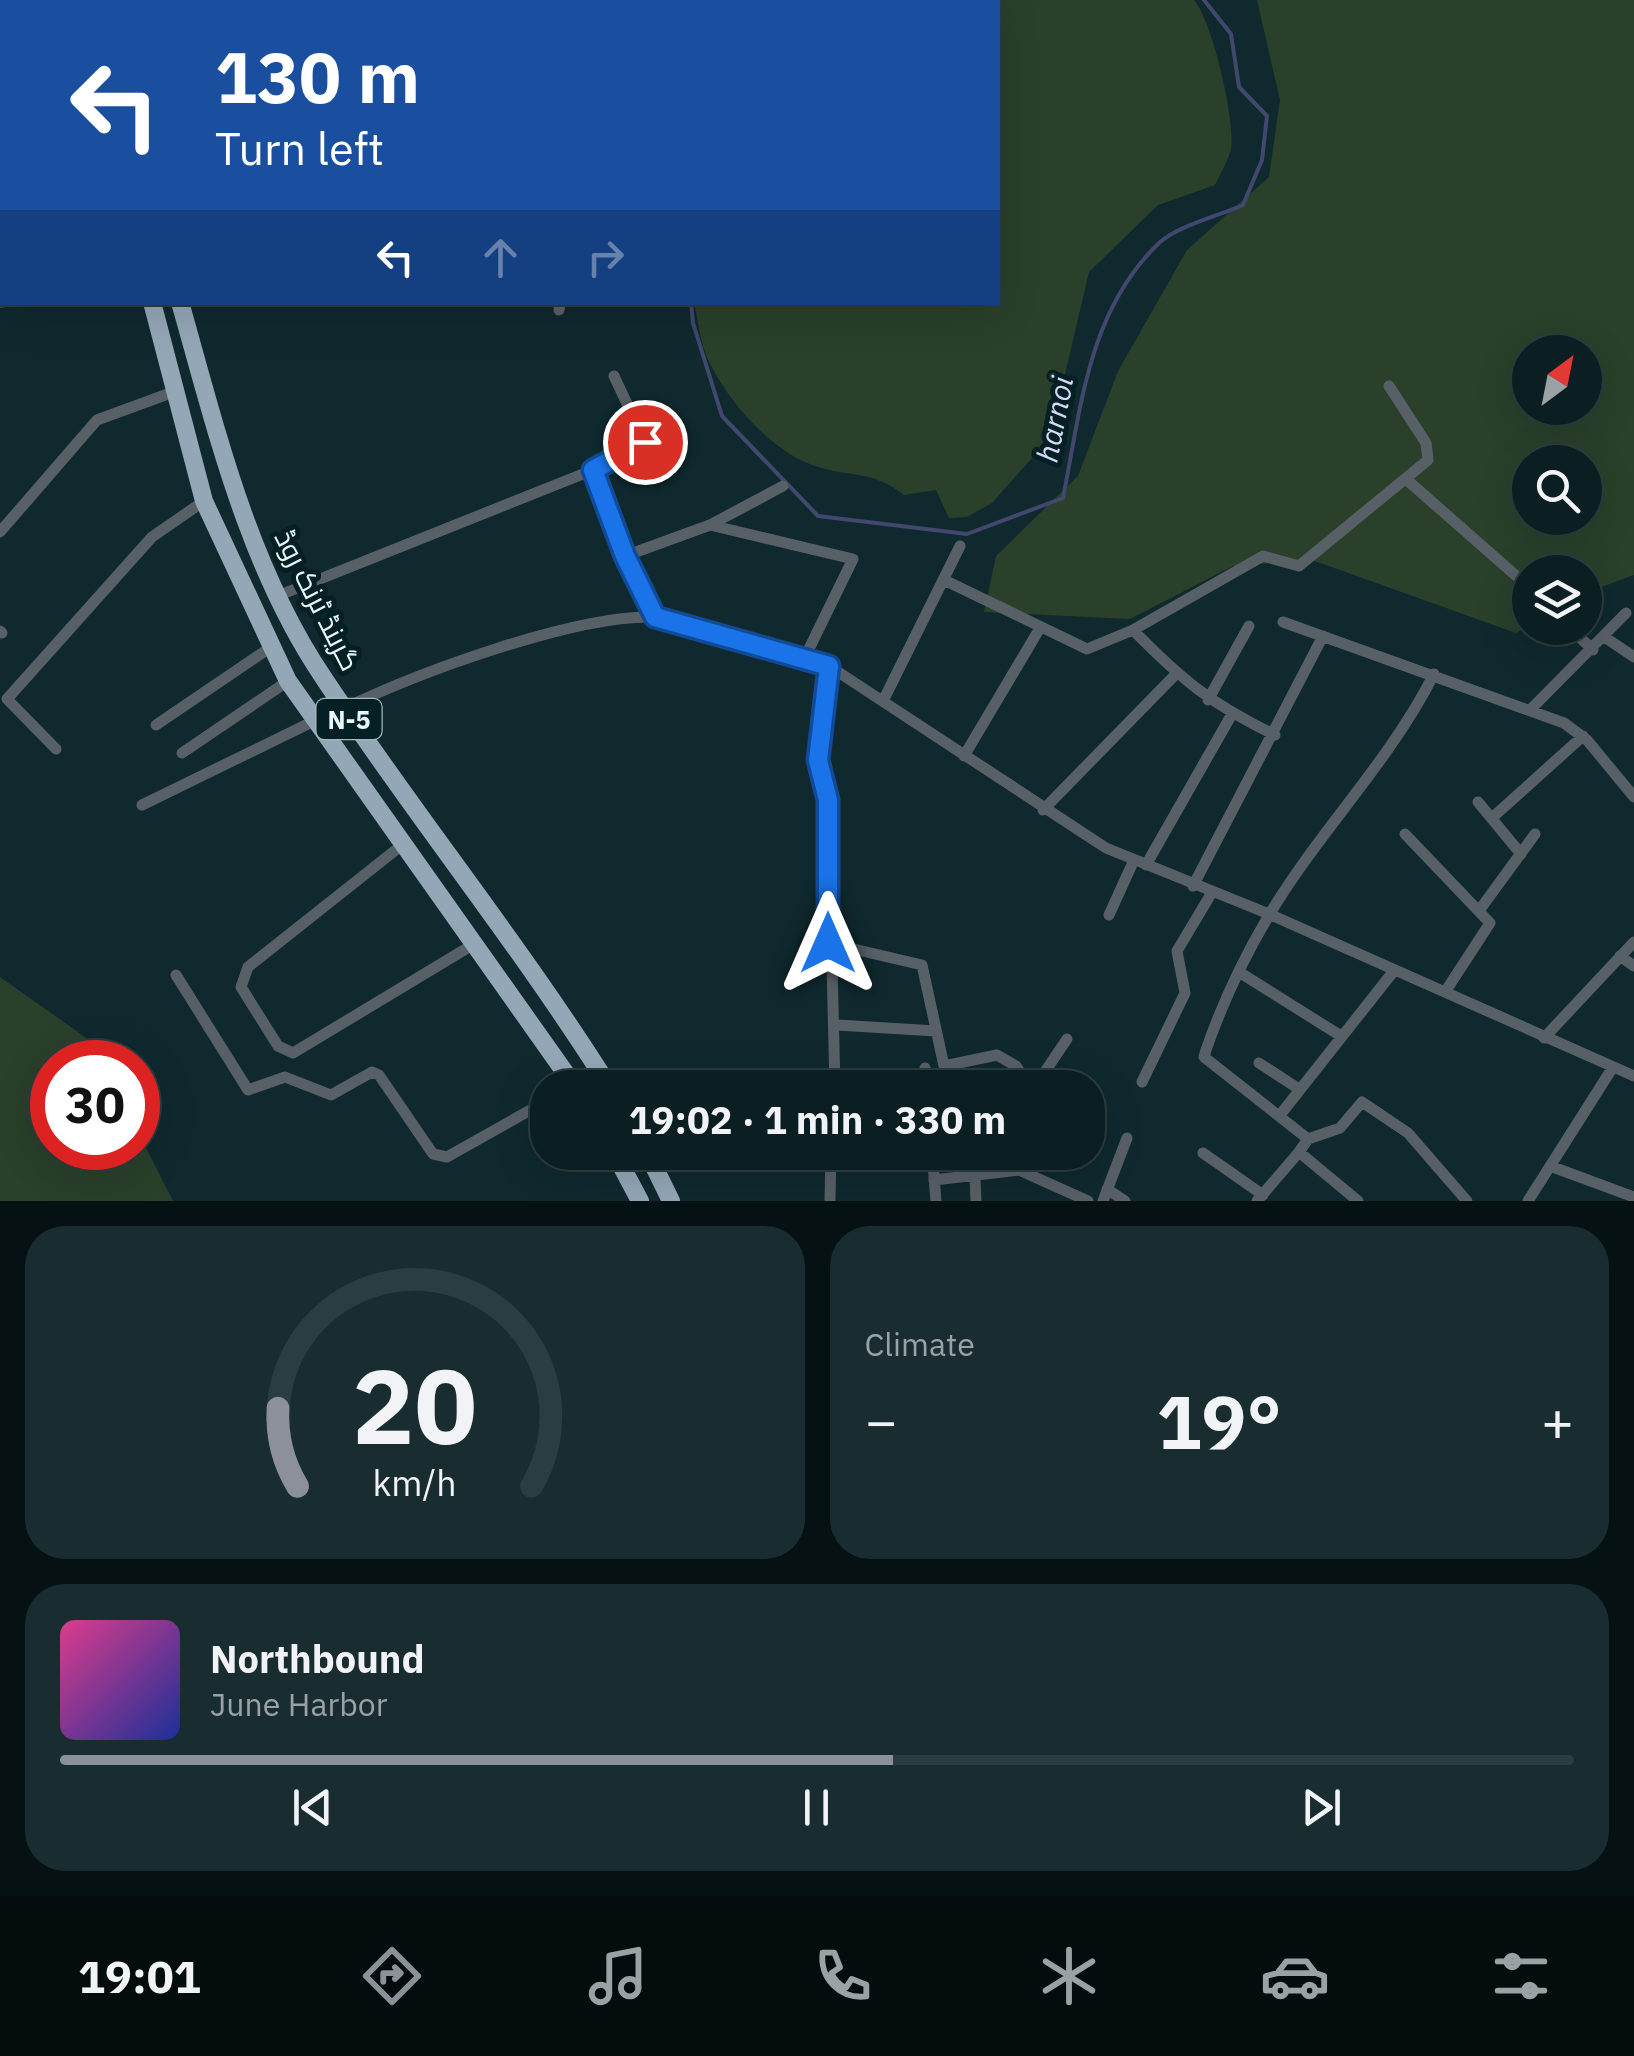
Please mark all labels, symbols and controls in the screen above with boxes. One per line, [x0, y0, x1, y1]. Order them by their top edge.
text: 130 m [215, 31, 420, 122]
icon: left [50, 40, 180, 170]
text: Turn left [215, 119, 384, 177]
icon: left [368, 230, 423, 285]
icon: ahead [473, 230, 528, 285]
icon: right [578, 230, 633, 285]
north arrow [1512, 335, 1602, 425]
map controls [1512, 335, 1602, 645]
water label: harnoi [1027, 373, 1081, 465]
pin [603, 400, 688, 485]
icon: arrive [618, 415, 673, 470]
button: search [1512, 445, 1602, 535]
street label: گرینڈ ٹرنک روڈ [267, 523, 369, 677]
button: layers [1512, 555, 1602, 645]
road number: N-5 [316, 699, 382, 739]
position arrow [776, 891, 880, 995]
speed limit sign: 30 [30, 1040, 160, 1170]
text: 19:02 · 1 min · 330 m [629, 1095, 1006, 1144]
text: Climate [865, 1323, 975, 1365]
text: 20 [352, 1337, 477, 1473]
text: 19° [1157, 1372, 1282, 1470]
text: − [865, 1385, 898, 1456]
text: + [1541, 1385, 1574, 1456]
text: km/h [373, 1459, 457, 1506]
text: Northbound [210, 1634, 425, 1683]
text: June Harbor [210, 1683, 387, 1725]
icon: previous [285, 1780, 340, 1835]
icon: pause [789, 1780, 844, 1835]
icon: next [1294, 1780, 1349, 1835]
icon: directions [357, 1941, 427, 2011]
icon: music [583, 1941, 653, 2011]
icon: phone [808, 1941, 878, 2011]
icon: climate [1034, 1941, 1104, 2011]
icon: car [1260, 1941, 1330, 2011]
icon: filters [1486, 1941, 1556, 2011]
text: 19:01 [78, 1947, 201, 2005]

